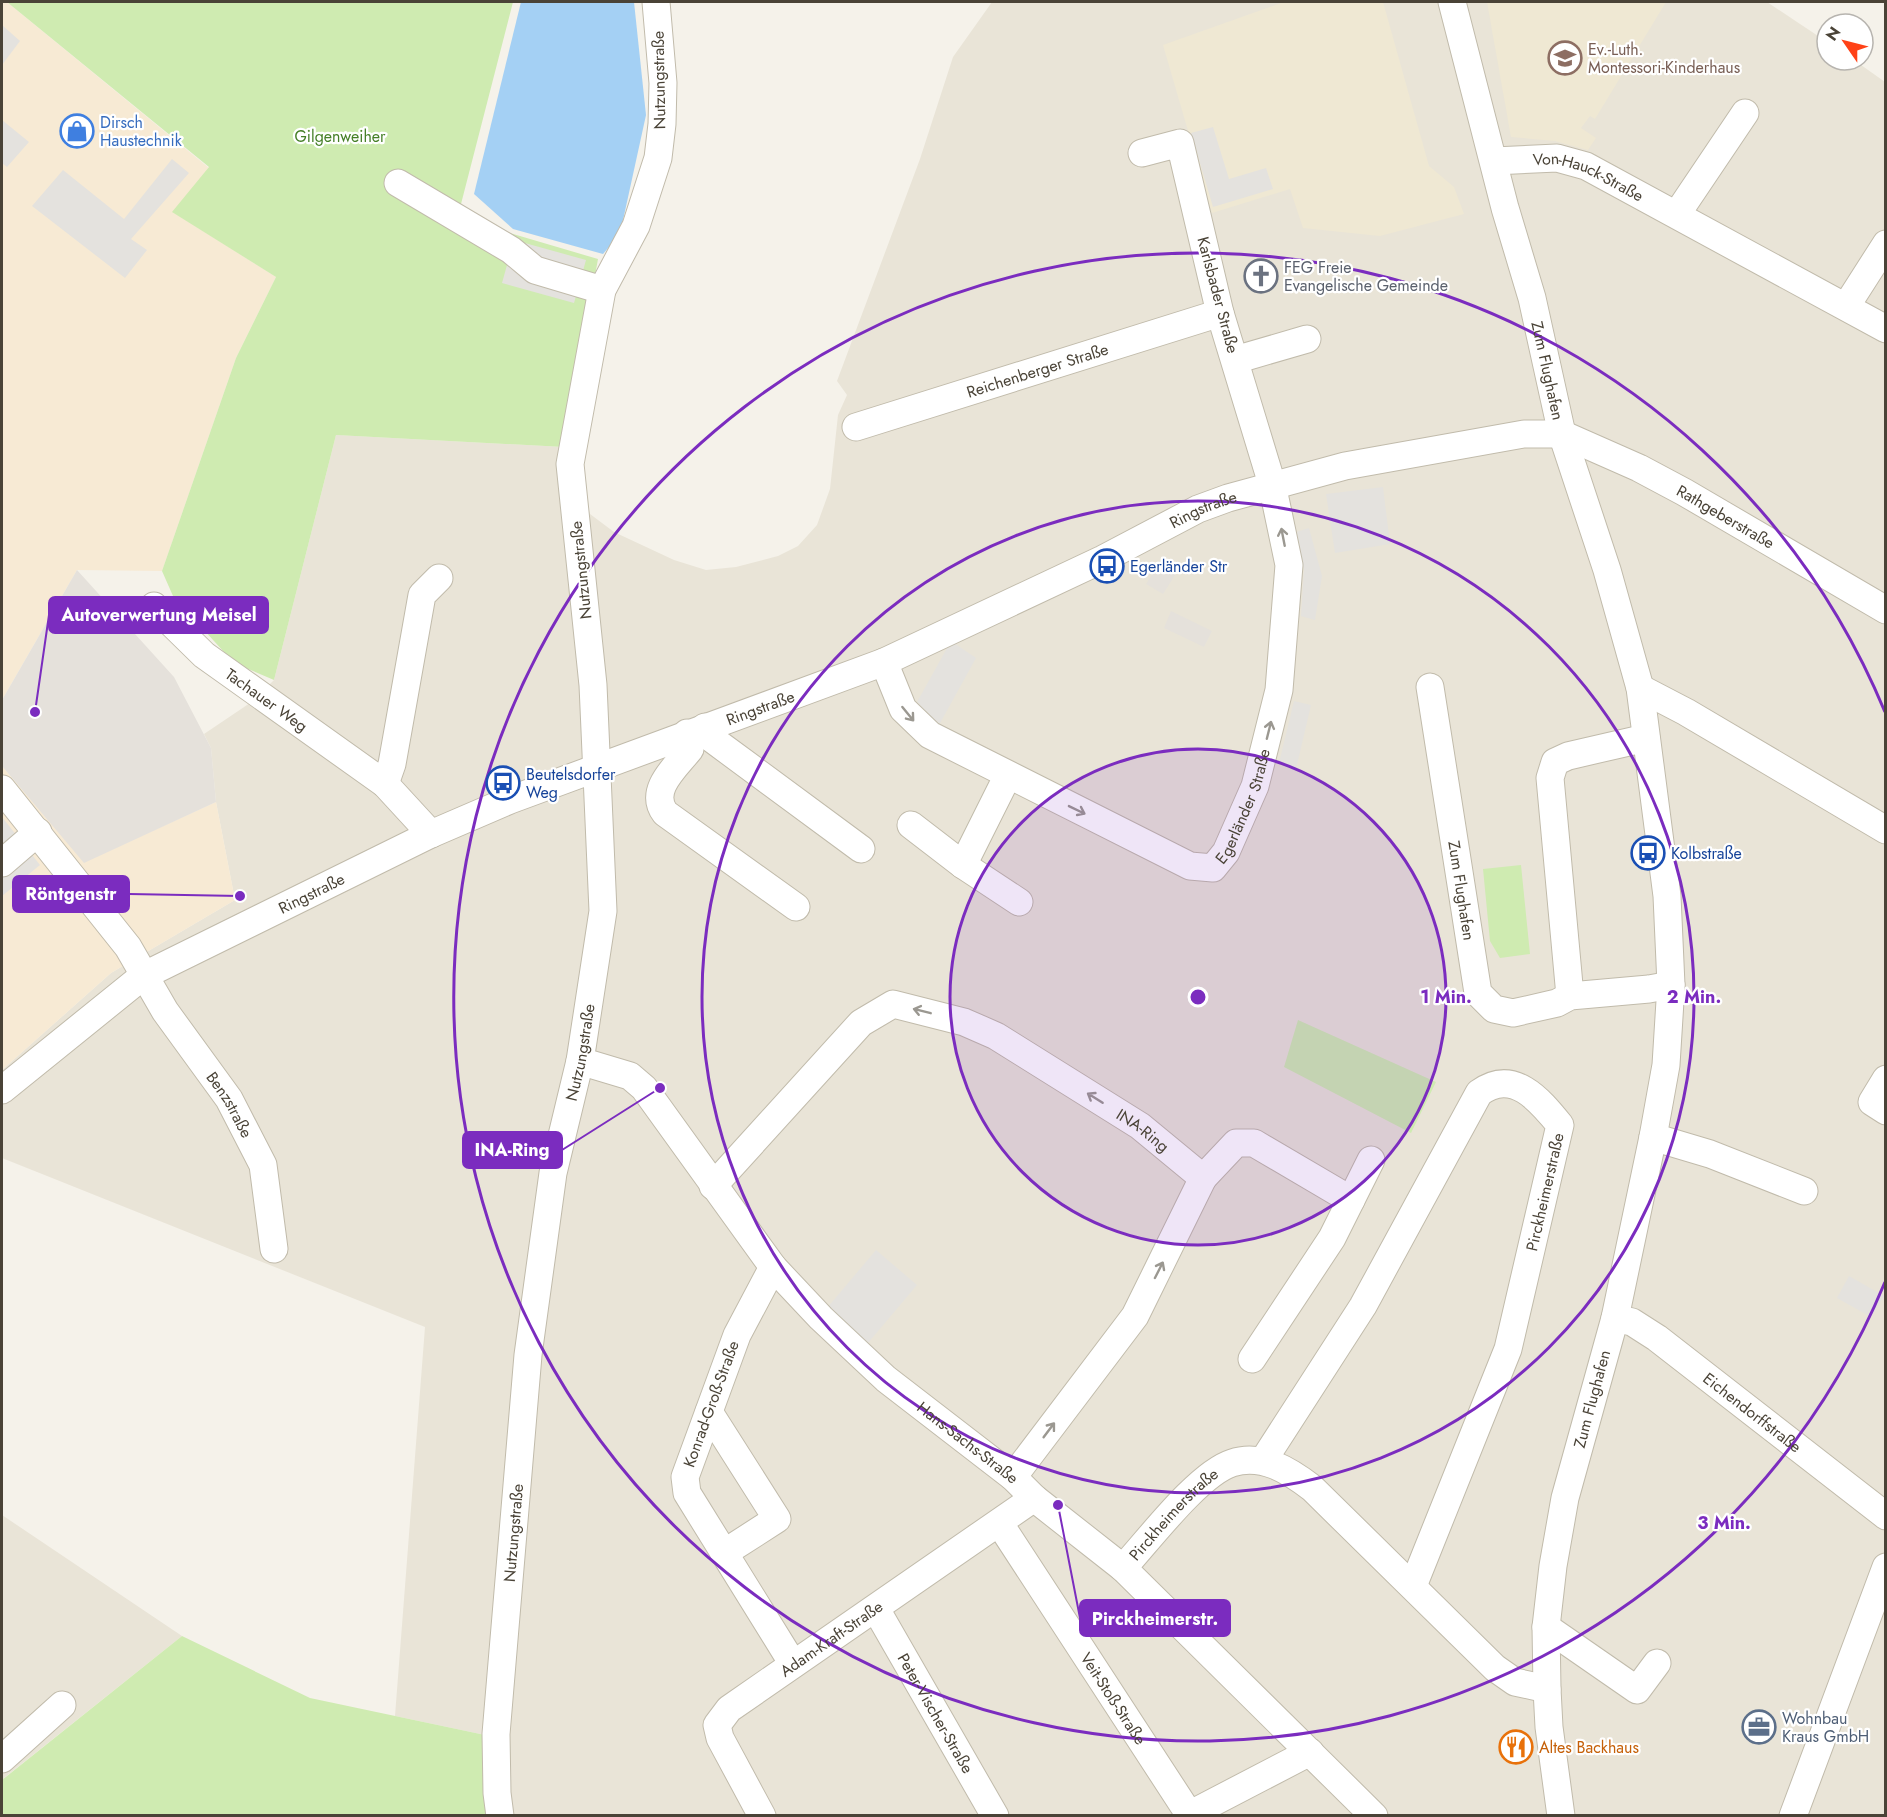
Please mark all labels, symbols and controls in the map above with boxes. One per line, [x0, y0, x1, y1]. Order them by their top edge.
north arrow [1815, 12, 1875, 72]
text: N [1820, 22, 1846, 45]
street label: Nutzungstraße [647, 31, 671, 129]
place label: Ev.-Luth. Montessori-Kinderhaus [1588, 38, 1740, 79]
school or university icon: Ev.-Luth. Montessori-Kinderhaus [1547, 40, 1583, 76]
place label: Dirsch Haustechnik [100, 111, 183, 152]
shop icon: Dirsch Haustechnik [59, 113, 95, 149]
park label: Gilgenweiher [294, 125, 386, 148]
street label: Von-Hauck-Straße [1532, 146, 1648, 207]
street label: Karlsbader Straße [1191, 234, 1245, 356]
place label: FEG Freie Evangelische Gemeinde [1284, 256, 1448, 297]
church icon: FEG Freie Evangelische Gemeinde [1243, 258, 1279, 294]
street label: Zum Flughafen [1526, 319, 1570, 422]
street label: Reichenberger Straße [963, 337, 1111, 403]
street label: Rathgeberstraße [1673, 479, 1779, 554]
street label: Ringstraße [1165, 485, 1239, 534]
street label: Nutzungstraße [564, 520, 598, 620]
one-way arrow [1277, 528, 1288, 547]
bus stop icon: Egerländer Str [1089, 548, 1125, 584]
place label: Egerländer Str [1130, 555, 1228, 578]
callout: Autoverwertung Meisel [49, 597, 268, 633]
text: Autoverwertung Meisel [60, 602, 257, 628]
street label: Tachauer Weg [221, 662, 313, 737]
street label: Ringstraße [723, 685, 798, 731]
one-way arrow [902, 706, 915, 722]
one-way arrow [1263, 720, 1275, 739]
street label: Egerländer Straße [1209, 746, 1275, 869]
place label: Beutelsdorfer Weg [526, 763, 616, 804]
bus stop icon: Beutelsdorfer Weg [485, 765, 521, 801]
one-way arrow [1067, 804, 1085, 816]
bus stop icon: Kolbstraße [1630, 835, 1666, 871]
street label: Zum Flughafen [1443, 839, 1481, 942]
place label: Kolbstraße [1671, 842, 1742, 865]
street label: Ringstraße [274, 867, 348, 919]
callout: Röntgenstr [13, 876, 129, 912]
text: Röntgenstr [25, 881, 117, 907]
text: 1 Min. [1420, 984, 1472, 1010]
text: 2 Min. [1667, 984, 1721, 1010]
centre of rings [1188, 987, 1208, 1007]
street label: Nutzungstraße [559, 1002, 600, 1103]
one-way arrow [913, 1005, 932, 1017]
street label: Benzstraße [201, 1067, 258, 1142]
one-way arrow [1087, 1091, 1104, 1103]
street label: INA-Ring [1112, 1103, 1174, 1157]
street label: Pirckheimerstraße [1520, 1131, 1570, 1253]
callout: INA-Ring [463, 1132, 562, 1168]
text: INA-Ring [474, 1137, 550, 1163]
one-way arrow [1153, 1261, 1165, 1279]
street label: Konrad-Groß-Straße [677, 1337, 745, 1471]
street label: Zum Flughafen [1568, 1348, 1616, 1450]
street label: Eichendorffstraße [1698, 1367, 1806, 1458]
street label: Hans-Sachs-Straße [912, 1396, 1024, 1488]
one-way arrow [1042, 1422, 1055, 1438]
street label: Pirckheimerstraße [1123, 1462, 1223, 1565]
street label: Nutzungstraße [497, 1483, 529, 1583]
text: 3 Min. [1697, 1510, 1751, 1536]
street label: Adam-Kraft-Straße [775, 1595, 887, 1682]
callout: Pirckheimerstr. [1080, 1600, 1230, 1636]
text: Pirckheimerstr. [1092, 1606, 1218, 1632]
street label: Veit-Stoß-Straße [1075, 1648, 1152, 1749]
street label: Peter-Vischer-Straße [892, 1649, 979, 1777]
place label: Wohnbau Kraus GmbH [1782, 1707, 1869, 1748]
office icon: Wohnbau Kraus GmbH [1741, 1709, 1777, 1745]
restaurant icon: Altes Backhaus [1498, 1729, 1534, 1765]
place label: Altes Backhaus [1539, 1736, 1639, 1759]

